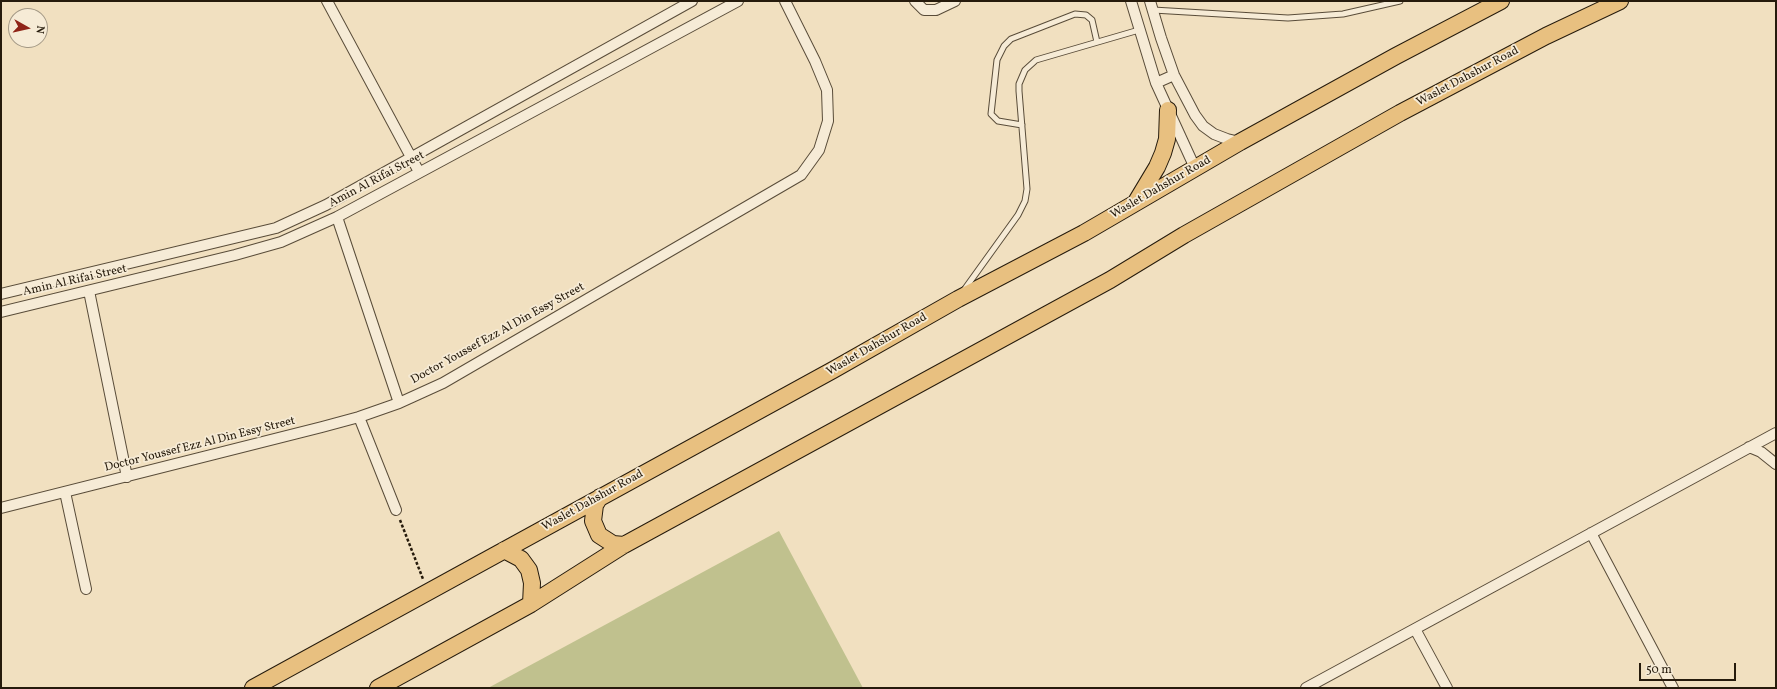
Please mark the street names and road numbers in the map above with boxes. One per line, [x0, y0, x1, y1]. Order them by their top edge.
street label: Waslet Dahshur Road [1414, 44, 1522, 110]
street label: Amin Al Rifai Street [327, 149, 427, 211]
street label: Waslet Dahshur Road [1108, 153, 1214, 223]
street label: Amin Al Rifai Street [22, 262, 128, 300]
street label: Doctor Youssef Ezz Al Din Essy Street [409, 280, 587, 388]
street label: Waslet Dahshur Road [824, 310, 930, 380]
street label: Doctor Youssef Ezz Al Din Essy Street [103, 414, 297, 476]
street label: Waslet Dahshur Road [540, 467, 646, 535]

